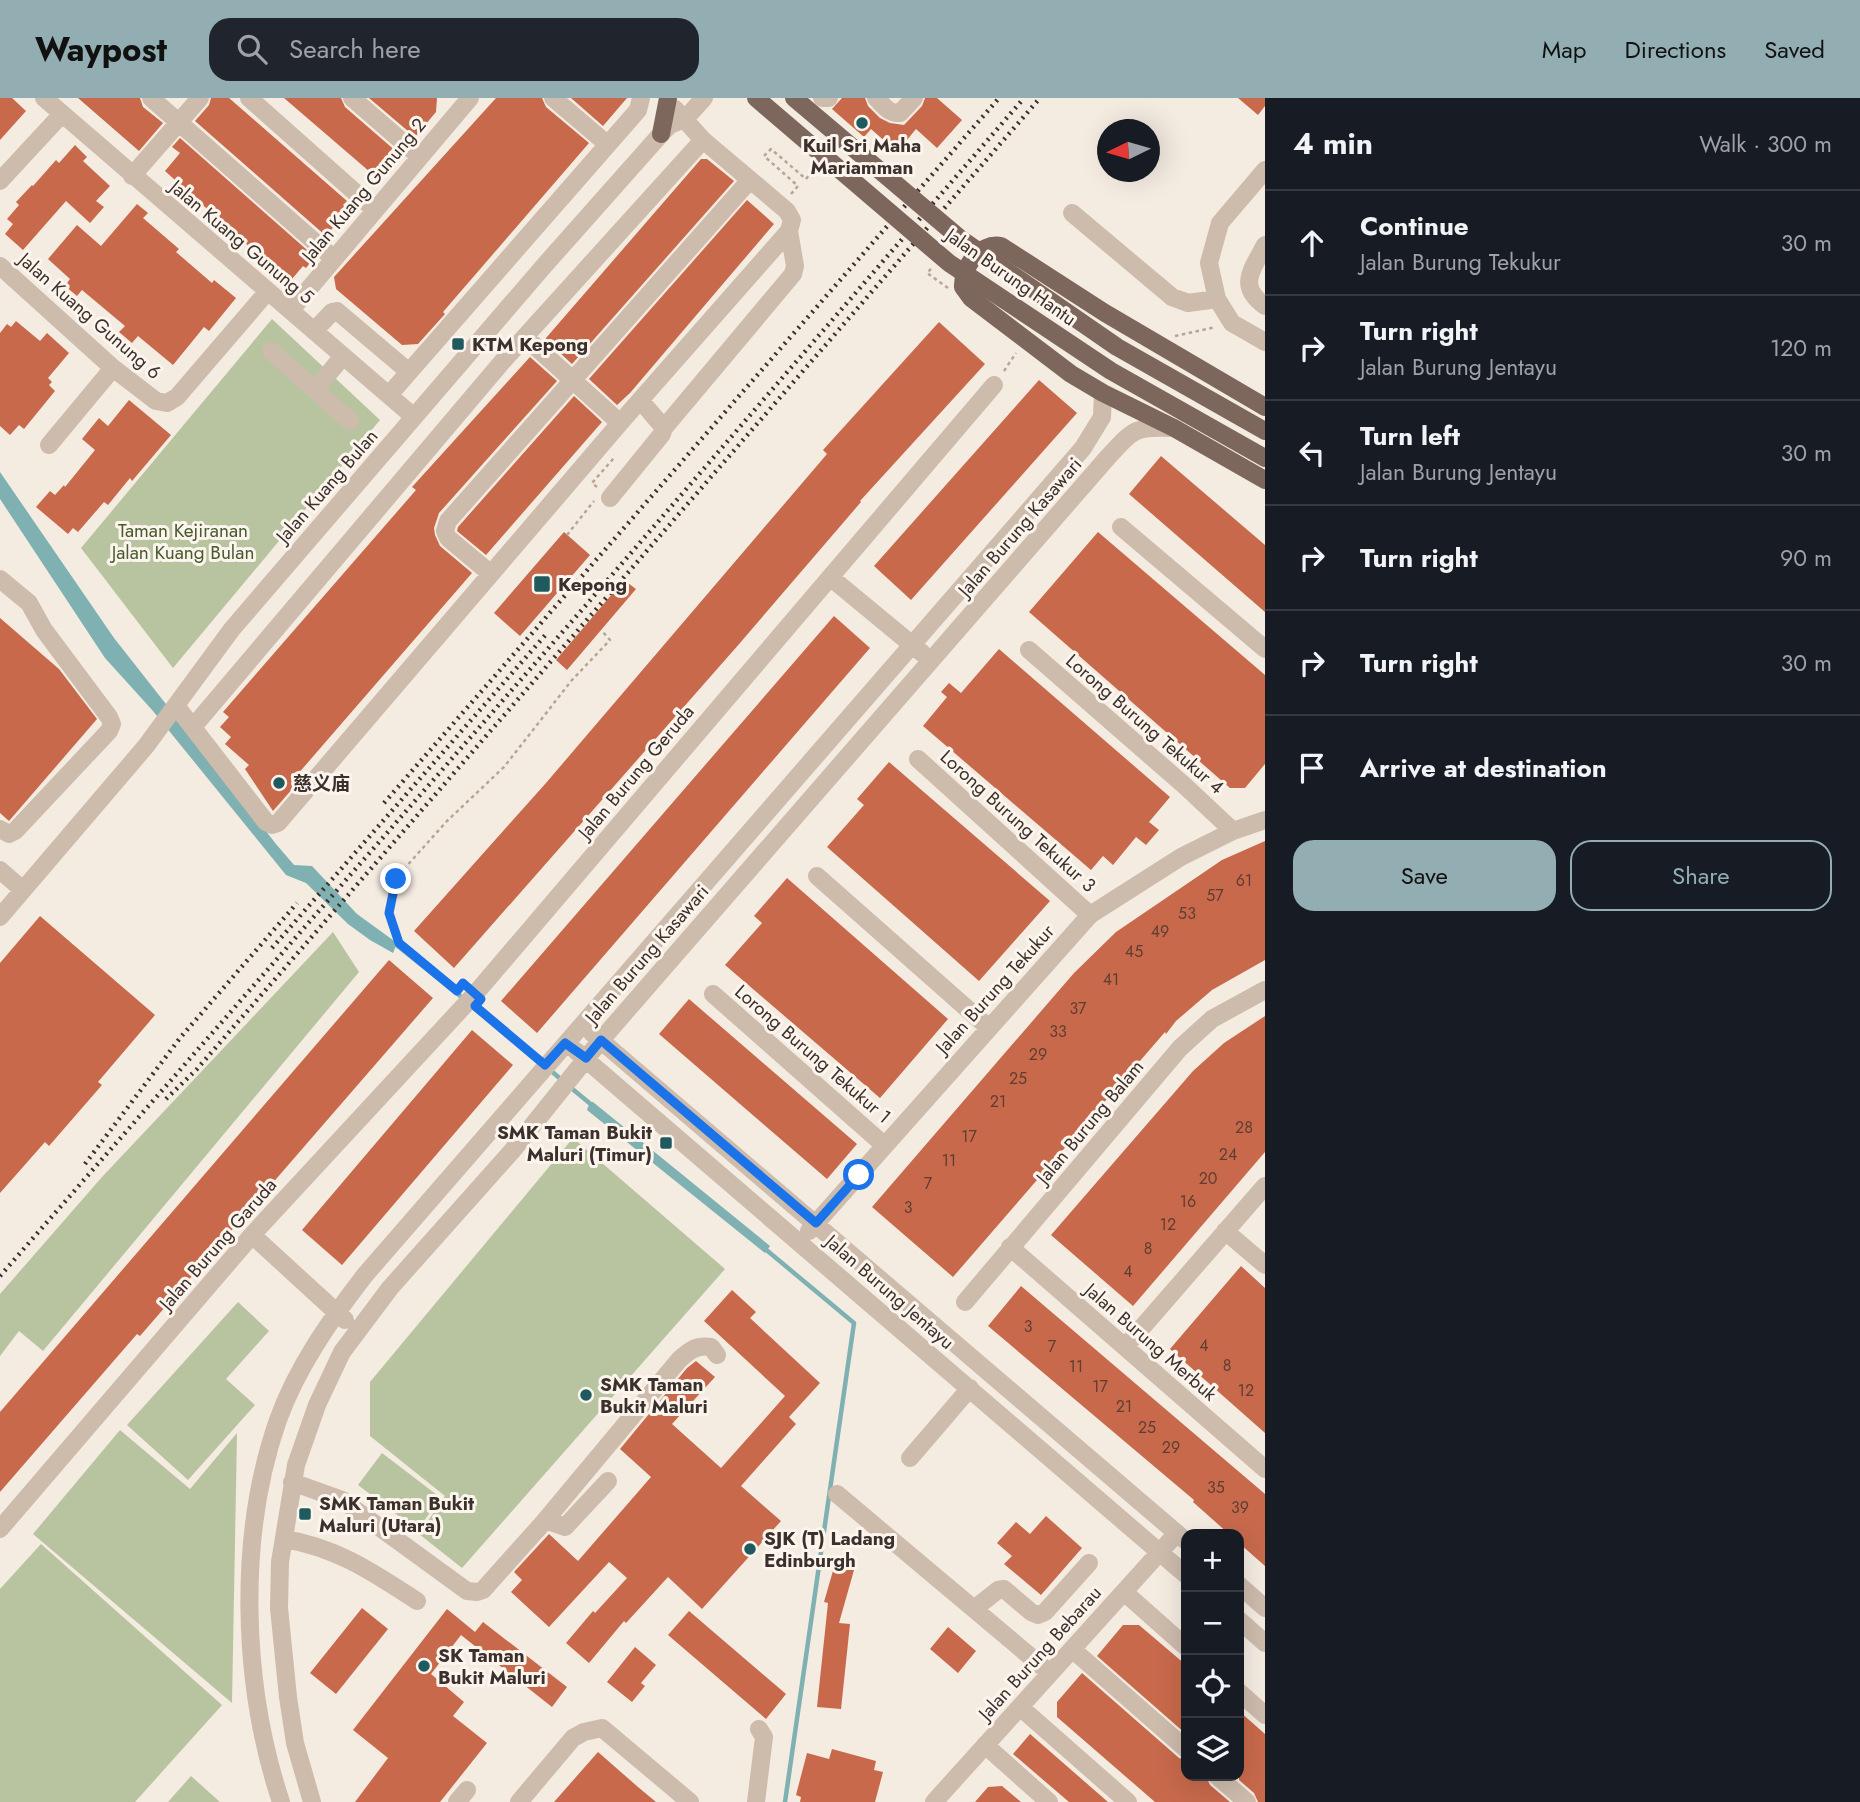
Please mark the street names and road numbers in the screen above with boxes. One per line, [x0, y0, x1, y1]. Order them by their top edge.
street label: Jalan Kuang Gunung 2 [294, 112, 432, 270]
street label: Jalan Kuang Gunung 5 [162, 172, 320, 310]
street label: Jalan Burung Hantu [938, 220, 1082, 332]
street label: Jalan Kuang Gunung 6 [11, 245, 167, 385]
street label: Jalan Kuang Bulan [268, 423, 384, 551]
street label: Jalan Burung Kasawari [950, 452, 1088, 605]
street label: Lorong Burung Tekukur 4 [1060, 648, 1230, 800]
street label: Jalan Burung Geruda [570, 699, 700, 847]
street label: Lorong Burung Tekukur 3 [934, 744, 1102, 898]
street label: Jalan Burung Kasawari [577, 879, 715, 1032]
street label: Jalan Burung Tekukur [927, 918, 1061, 1062]
street label: Lorong Burung Tekukur 1 [729, 978, 897, 1130]
street label: Jalan Burung Balam [1028, 1054, 1150, 1192]
street label: Jalan Burung Garuda [151, 1172, 283, 1318]
street label: Jalan Burung Jentayu [817, 1226, 960, 1356]
street label: Jalan Burung Merbuk [1077, 1275, 1223, 1407]
street label: Jalan Burung Bebarau [970, 1580, 1108, 1728]

